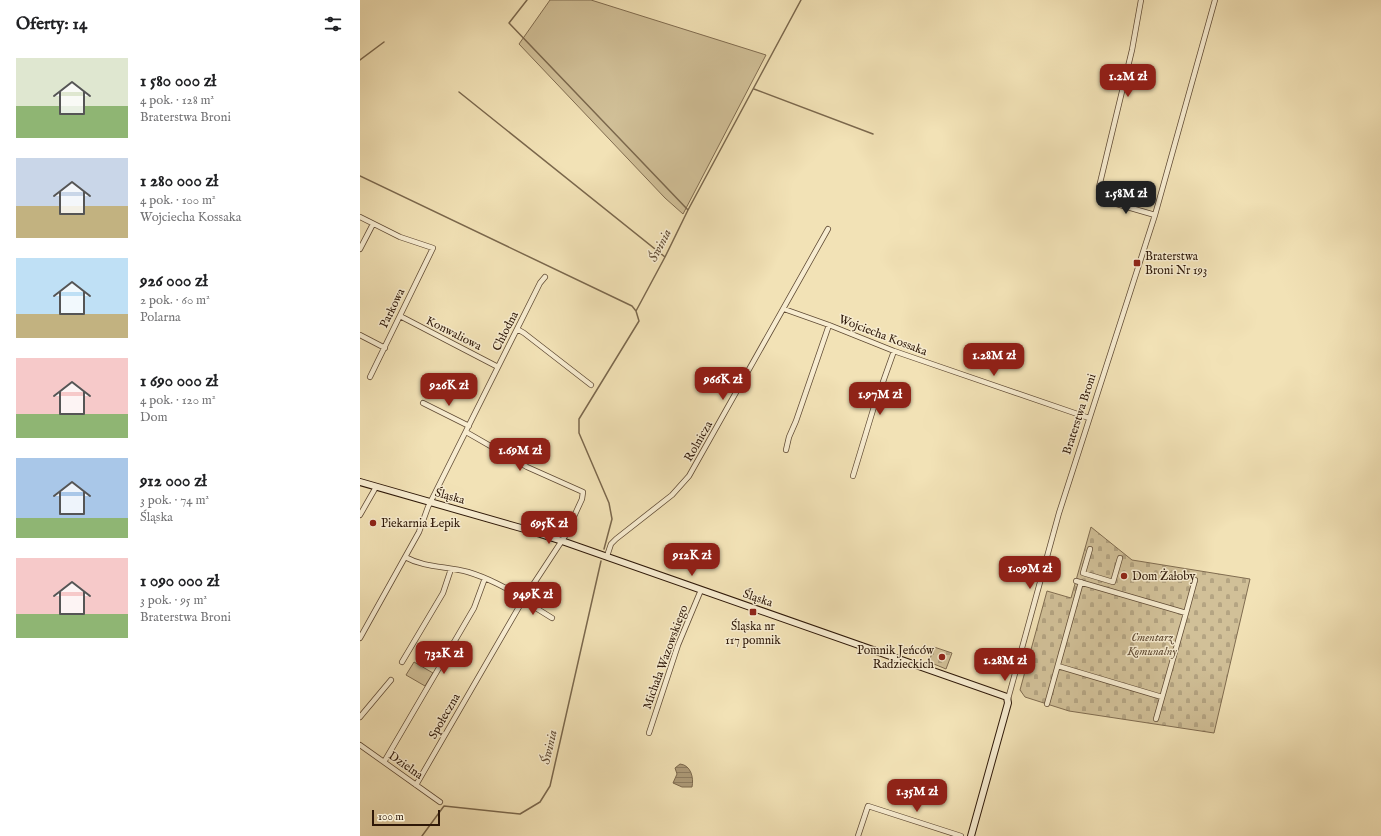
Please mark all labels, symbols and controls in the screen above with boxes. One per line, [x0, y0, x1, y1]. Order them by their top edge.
icon: filters [322, 13, 344, 35]
text: Oferty: 14 [16, 14, 87, 35]
pin: 1.2M zł [1091, 64, 1165, 98]
text: 1.2M zł [1109, 68, 1147, 85]
text: 1 580 000 zł [140, 71, 216, 92]
icon: home [48, 74, 96, 122]
text: 4 pok. · 128 m² [140, 92, 214, 109]
text: Braterstwa Broni [140, 109, 231, 126]
text: 1 280 000 zł [140, 171, 218, 192]
icon: home [48, 174, 96, 222]
pin: 1.58M zł [1085, 181, 1167, 215]
text: 1.58M zł [1105, 185, 1147, 202]
text: 4 pok. · 100 m² [140, 192, 216, 209]
text: Wojciecha Kossaka [140, 209, 241, 226]
water label: Świnia [644, 226, 676, 265]
place label: Braterstwa Broni Nr 193 [1145, 249, 1207, 278]
marker: Braterstwa Broni Nr 193 [1132, 258, 1142, 268]
text: 926 000 zł [140, 271, 208, 292]
icon: home [48, 274, 96, 322]
street label: Parkowa [376, 285, 409, 330]
text: 2 pok. · 60 m² [140, 292, 210, 309]
street label: Chłodna [489, 308, 522, 354]
text: Polarna [140, 309, 181, 326]
street label: Wojciecha Kossaka [836, 312, 930, 360]
street label: Konwaliowa [424, 313, 485, 354]
pin: 1.28M zł [953, 343, 1035, 377]
text: 1.28M zł [972, 347, 1016, 364]
pin: 966K zł [686, 367, 760, 401]
text: 1 690 000 zł [140, 371, 218, 392]
text: 966K zł [704, 371, 742, 388]
street label: Braterstwa Broni [1059, 372, 1100, 456]
pin: 926K zł [412, 373, 486, 407]
icon: home [48, 374, 96, 422]
text: 926K zł [429, 377, 469, 394]
pin: 1.97M zł [839, 382, 921, 416]
text: 1.97M zł [858, 386, 902, 403]
text: 4 pok. · 120 m² [140, 392, 216, 409]
text: Dom [140, 409, 168, 426]
street label: Rolnicza [681, 418, 716, 464]
pin: 1.69M zł [479, 438, 561, 472]
text: 1.69M zł [498, 442, 542, 459]
text: 912 000 zł [140, 471, 207, 492]
icon: home [48, 474, 96, 522]
street label: Śląska [433, 484, 468, 508]
text: 3 pok. · 74 m² [140, 492, 209, 509]
text: Śląska [140, 509, 173, 526]
pin: 695K zł [512, 511, 586, 545]
text: 695K zł [530, 515, 568, 532]
place label: Piekarnia Łepik [381, 516, 461, 532]
marker: Piekarnia Łepik [368, 518, 378, 528]
pin: 912K zł [655, 543, 729, 577]
text: 912K zł [673, 547, 711, 564]
pin: 1.09M zł [989, 556, 1071, 590]
text: 1.09M zł [1008, 560, 1052, 577]
place label: Dom Żałoby [1132, 568, 1196, 584]
text: 1 090 000 zł [140, 571, 219, 592]
marker: Dom Żałoby [1119, 571, 1129, 581]
icon: home [48, 574, 96, 622]
pin: 949K zł [496, 582, 570, 616]
street label: Śląska [741, 585, 776, 611]
text: 949K zł [513, 586, 553, 603]
text: 3 pok. · 95 m² [140, 592, 207, 609]
street label: Michała Wazowskiego [640, 602, 692, 712]
marker: Śląska nr 117 pomnik [748, 607, 758, 617]
text: Braterstwa Broni [140, 609, 231, 626]
place label: Śląska nr 117 pomnik [725, 618, 781, 649]
park label: Cmentarz Komunalny [1126, 630, 1177, 659]
pin: 732K zł [407, 641, 481, 675]
place label: Pomnik Jeńców Radzieckich [857, 643, 935, 672]
text: 732K zł [425, 645, 463, 662]
pin: 1.28M zł [964, 648, 1046, 682]
marker: Pomnik Jeńców Radzieckich [937, 652, 947, 662]
text: 1.28M zł [983, 652, 1027, 669]
street label: Społeczna [425, 690, 465, 742]
water label: Świnia [536, 728, 562, 766]
street label: Dzielna [386, 748, 427, 783]
pin: 1.35M zł [876, 779, 958, 813]
text: 1.35M zł [896, 783, 938, 800]
scale bar [372, 808, 440, 827]
text: 100 m [378, 810, 404, 824]

